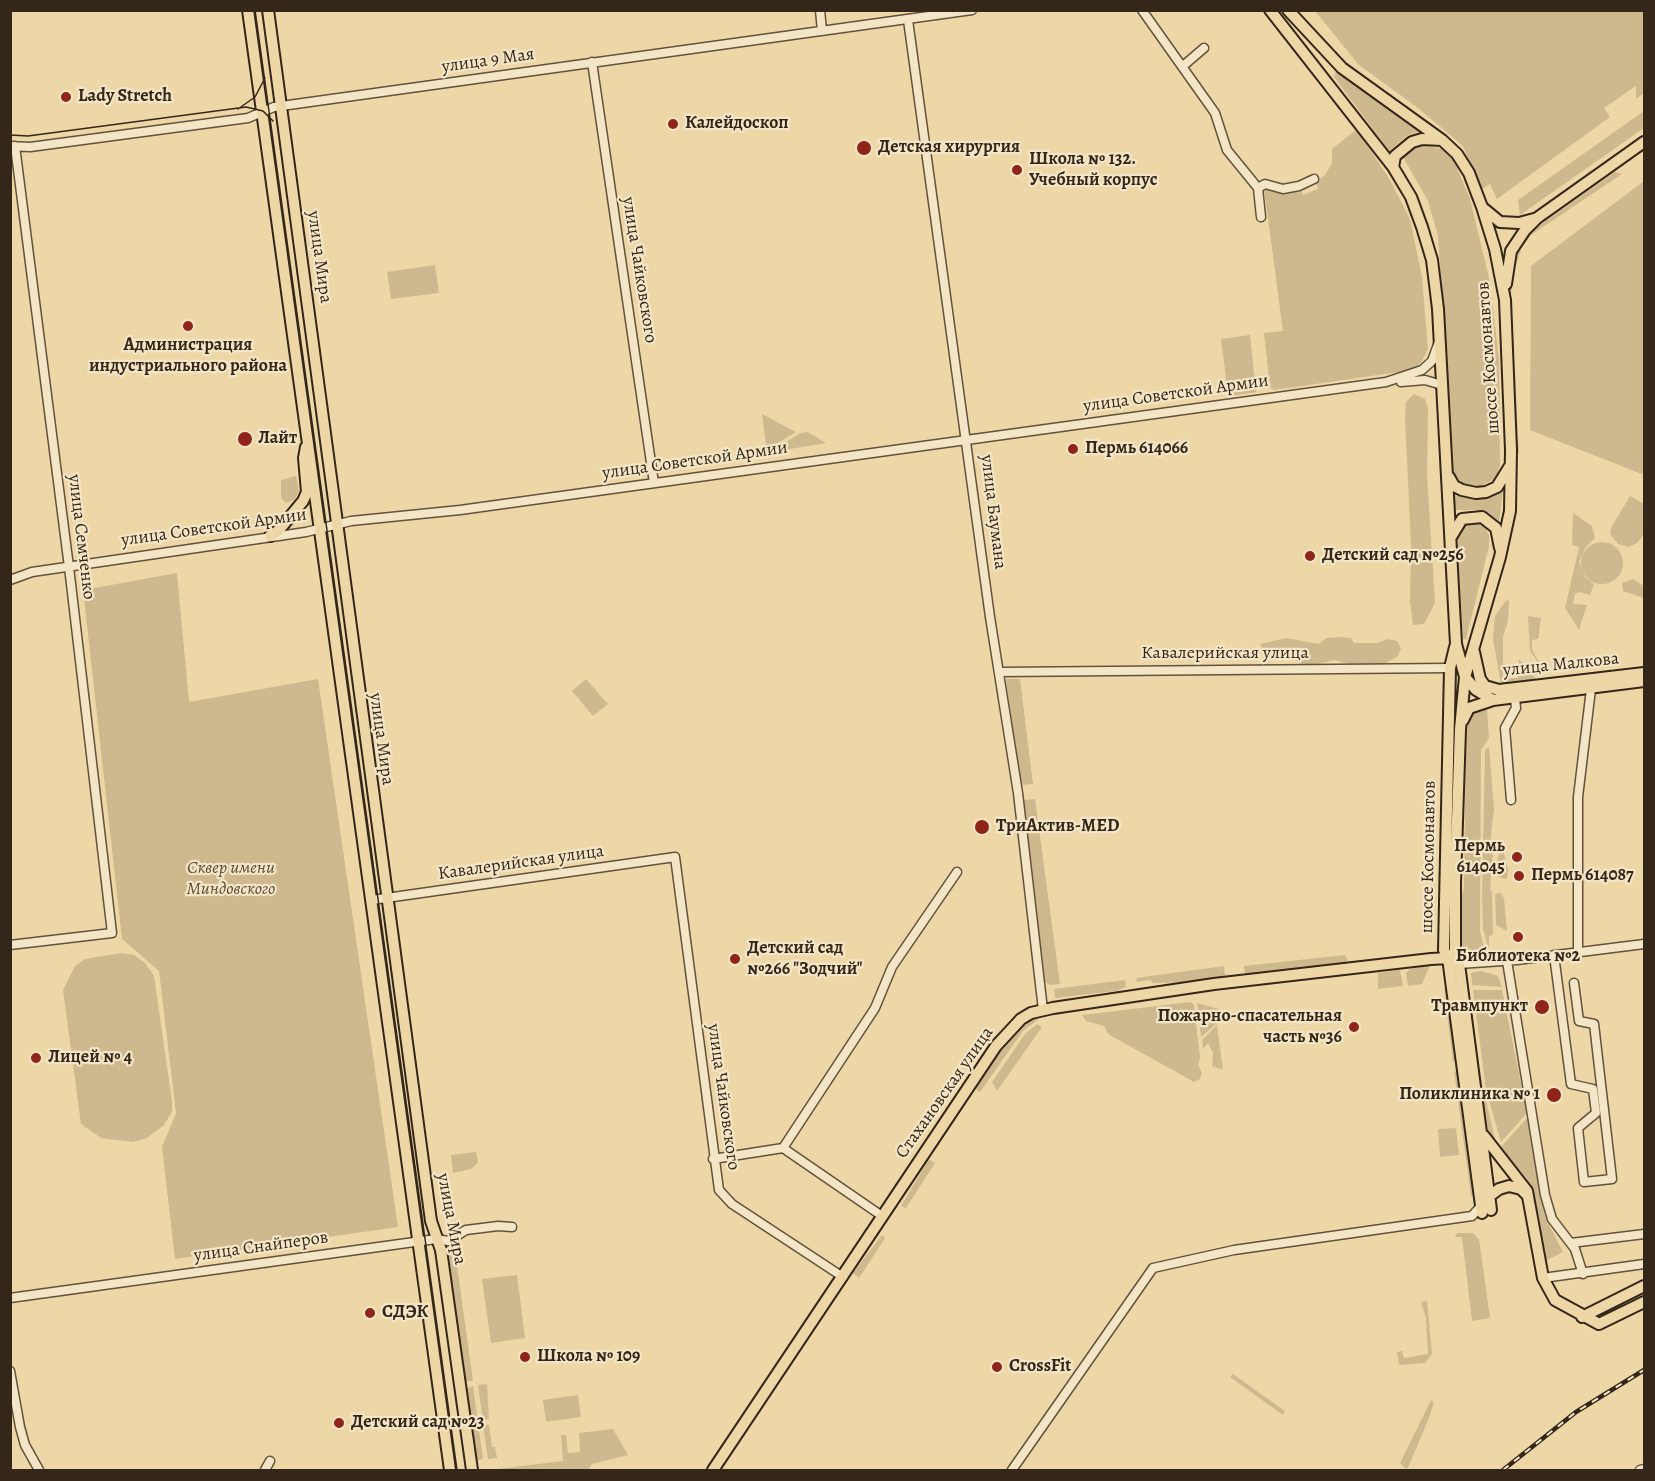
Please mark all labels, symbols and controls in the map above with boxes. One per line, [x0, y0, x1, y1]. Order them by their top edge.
street label: улица 9 Мая [440, 44, 536, 78]
place label: Lady Stretch [78, 86, 172, 108]
marker: Lady Stretch [59, 90, 73, 104]
place label: Калейдоскоп [685, 113, 789, 135]
marker: Калейдоскоп [666, 117, 680, 131]
place label: Детская хирургия [878, 137, 1020, 159]
marker: Детская хирургия [855, 139, 873, 157]
place label: Школа № 132. Учебный корпус [1029, 149, 1157, 192]
marker: Школа № 132. Учебный корпус [1010, 163, 1024, 177]
street label: улица Чайковского [617, 195, 661, 345]
street label: улица Мира [302, 210, 336, 304]
street label: шоссе Космонавтов [1473, 281, 1505, 435]
marker: Администрация индустриального района [181, 319, 195, 333]
place label: Администрация индустриального района [89, 335, 287, 378]
street label: улица Советской Армии [1082, 370, 1270, 418]
place label: Лайт [258, 428, 297, 450]
marker: Лайт [236, 430, 254, 448]
street label: улица Советской Армии [601, 437, 789, 485]
place label: Пермь 614066 [1085, 438, 1188, 460]
marker: Пермь 614066 [1066, 442, 1080, 456]
street label: улица Баумана [975, 453, 1011, 571]
street label: улица Семченко [63, 473, 99, 601]
street label: улица Советской Армии [120, 504, 308, 552]
place label: Детский сад №256 [1322, 545, 1464, 567]
marker: Детский сад №256 [1303, 549, 1317, 563]
street label: Кавалерийская улица [1141, 643, 1309, 665]
street label: улица Малкова [1502, 648, 1620, 682]
street label: улица Мира [364, 692, 398, 786]
street label: шоссе Космонавтов [1417, 781, 1441, 933]
place label: ТриАктив-MED [996, 816, 1119, 838]
marker: ТриАктив-MED [973, 818, 991, 836]
place label: Пермь 614045 [1454, 836, 1505, 878]
street label: Кавалерийская улица [437, 841, 605, 885]
marker: Пермь 614045 [1510, 850, 1524, 864]
park label: Сквер имени Миндовского [187, 858, 275, 900]
place label: Пермь 614087 [1531, 865, 1634, 887]
marker: Пермь 614087 [1512, 869, 1526, 883]
marker: Библиотека №2 [1511, 930, 1525, 944]
place label: Детский сад №266 "Зодчий" [747, 938, 863, 980]
place label: Библиотека №2 [1456, 946, 1580, 968]
marker: Детский сад №266 "Зодчий" [728, 952, 742, 966]
place label: Травмпункт [1431, 996, 1528, 1018]
marker: Травмпункт [1533, 998, 1551, 1016]
place label: Пожарно-спасательная часть №36 [1158, 1006, 1342, 1048]
marker: Пожарно-спасательная часть №36 [1347, 1020, 1361, 1034]
street label: улица Чайковского [702, 1022, 744, 1172]
street label: Стахановская улица [891, 1023, 999, 1163]
place label: Лицей № 4 [48, 1047, 132, 1069]
marker: Лицей № 4 [29, 1051, 43, 1065]
place label: Поликлиника № 1 [1399, 1084, 1540, 1106]
marker: Поликлиника № 1 [1545, 1086, 1563, 1104]
street label: улица Мира [432, 1171, 470, 1267]
street label: улица Снайперов [193, 1227, 329, 1267]
place label: СДЭК [382, 1302, 428, 1324]
marker: СДЭК [363, 1306, 377, 1320]
place label: Школа № 109 [537, 1346, 640, 1368]
marker: Школа № 109 [518, 1350, 532, 1364]
place label: CrossFit [1009, 1356, 1071, 1378]
marker: CrossFit [990, 1360, 1004, 1374]
place label: Детский сад №23 [351, 1412, 484, 1434]
marker: Детский сад №23 [332, 1416, 346, 1430]

